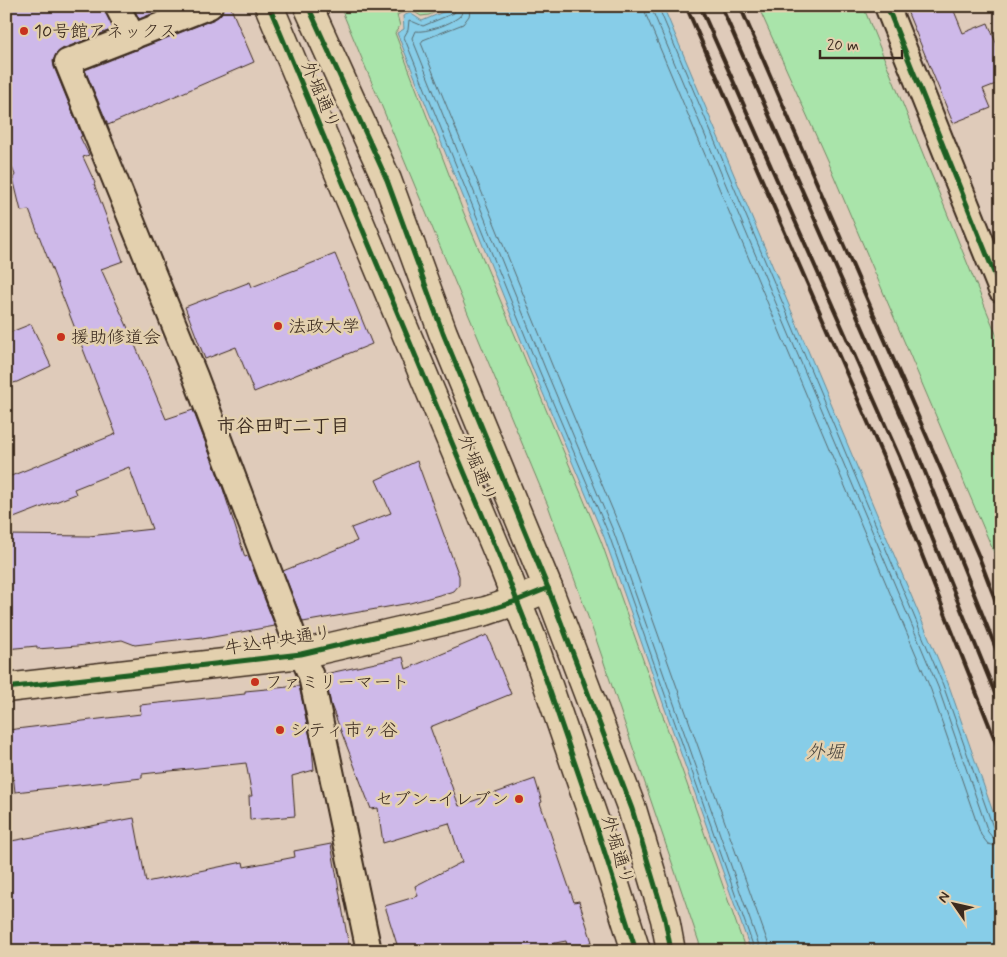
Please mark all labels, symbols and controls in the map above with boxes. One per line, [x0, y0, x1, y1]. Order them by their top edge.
place label: 10号館アネックス [34, 20, 177, 44]
marker: 10号館アネックス [18, 25, 30, 37]
scale bar [820, 28, 902, 60]
text: 20 m [827, 36, 859, 56]
street label: 外堀通り [295, 58, 345, 133]
place label: 法政大学 [288, 315, 360, 339]
marker: 法政大学 [272, 320, 284, 332]
place label: 援助修道会 [71, 326, 161, 350]
marker: 援助修道会 [55, 331, 67, 343]
district label: 市谷田町二丁目 [216, 414, 350, 439]
street label: 外堀通り [452, 431, 502, 506]
street label: 牛込中央通り [223, 621, 333, 661]
place label: ファミリーマート [265, 671, 409, 695]
marker: ファミリーマート [249, 676, 261, 688]
place label: シティ市ヶ谷 [290, 719, 398, 743]
marker: シティ市ヶ谷 [274, 724, 286, 736]
water label: 外堀 [806, 740, 845, 765]
place label: セブン-イレブン [375, 788, 509, 812]
marker: セブン-イレブン [513, 793, 525, 805]
street label: 外堀通り [595, 812, 639, 888]
north arrow [930, 880, 980, 930]
text: N [934, 888, 954, 906]

